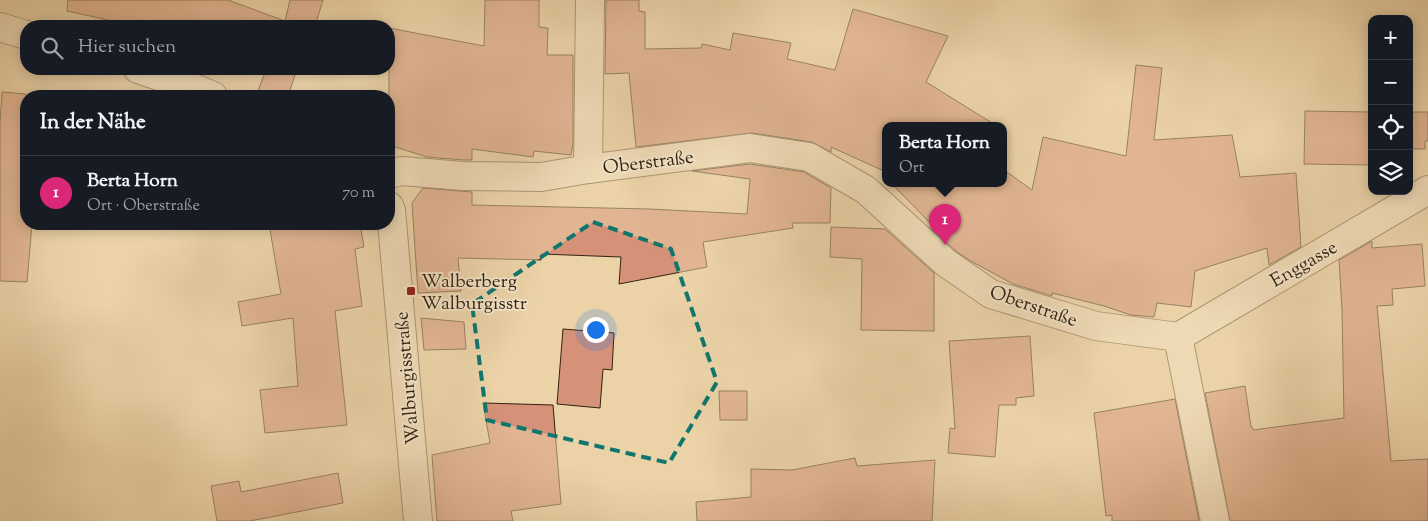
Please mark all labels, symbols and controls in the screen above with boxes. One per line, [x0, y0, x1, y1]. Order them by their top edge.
map controls [1368, 15, 1413, 195]
button: + [1368, 15, 1413, 60]
search box [20, 20, 395, 75]
icon: search [38, 34, 66, 62]
text: Hier suchen [78, 34, 176, 61]
button: − [1368, 60, 1413, 105]
button: locate [1368, 105, 1413, 150]
text: In der Nähe [40, 108, 146, 138]
popup [882, 122, 1007, 187]
text: Berta Horn [899, 130, 990, 157]
street label: Oberstraße [601, 145, 695, 182]
button: layers [1368, 150, 1413, 195]
text: Ort [899, 157, 924, 180]
text: Berta Horn [87, 168, 178, 195]
text: 1 [53, 182, 59, 205]
text: 70 m [342, 182, 375, 205]
text: Ort · Oberstraße [87, 195, 200, 218]
pin: 1 [929, 204, 961, 245]
street label: Enggasse [1266, 235, 1343, 295]
place label: Walberberg Walburgisstr [421, 269, 527, 318]
street label: Oberstraße [986, 280, 1081, 335]
marker: Walberberg Walburgisstr [405, 285, 417, 297]
street label: Walburgisstraße [389, 310, 428, 445]
your location [583, 317, 609, 343]

